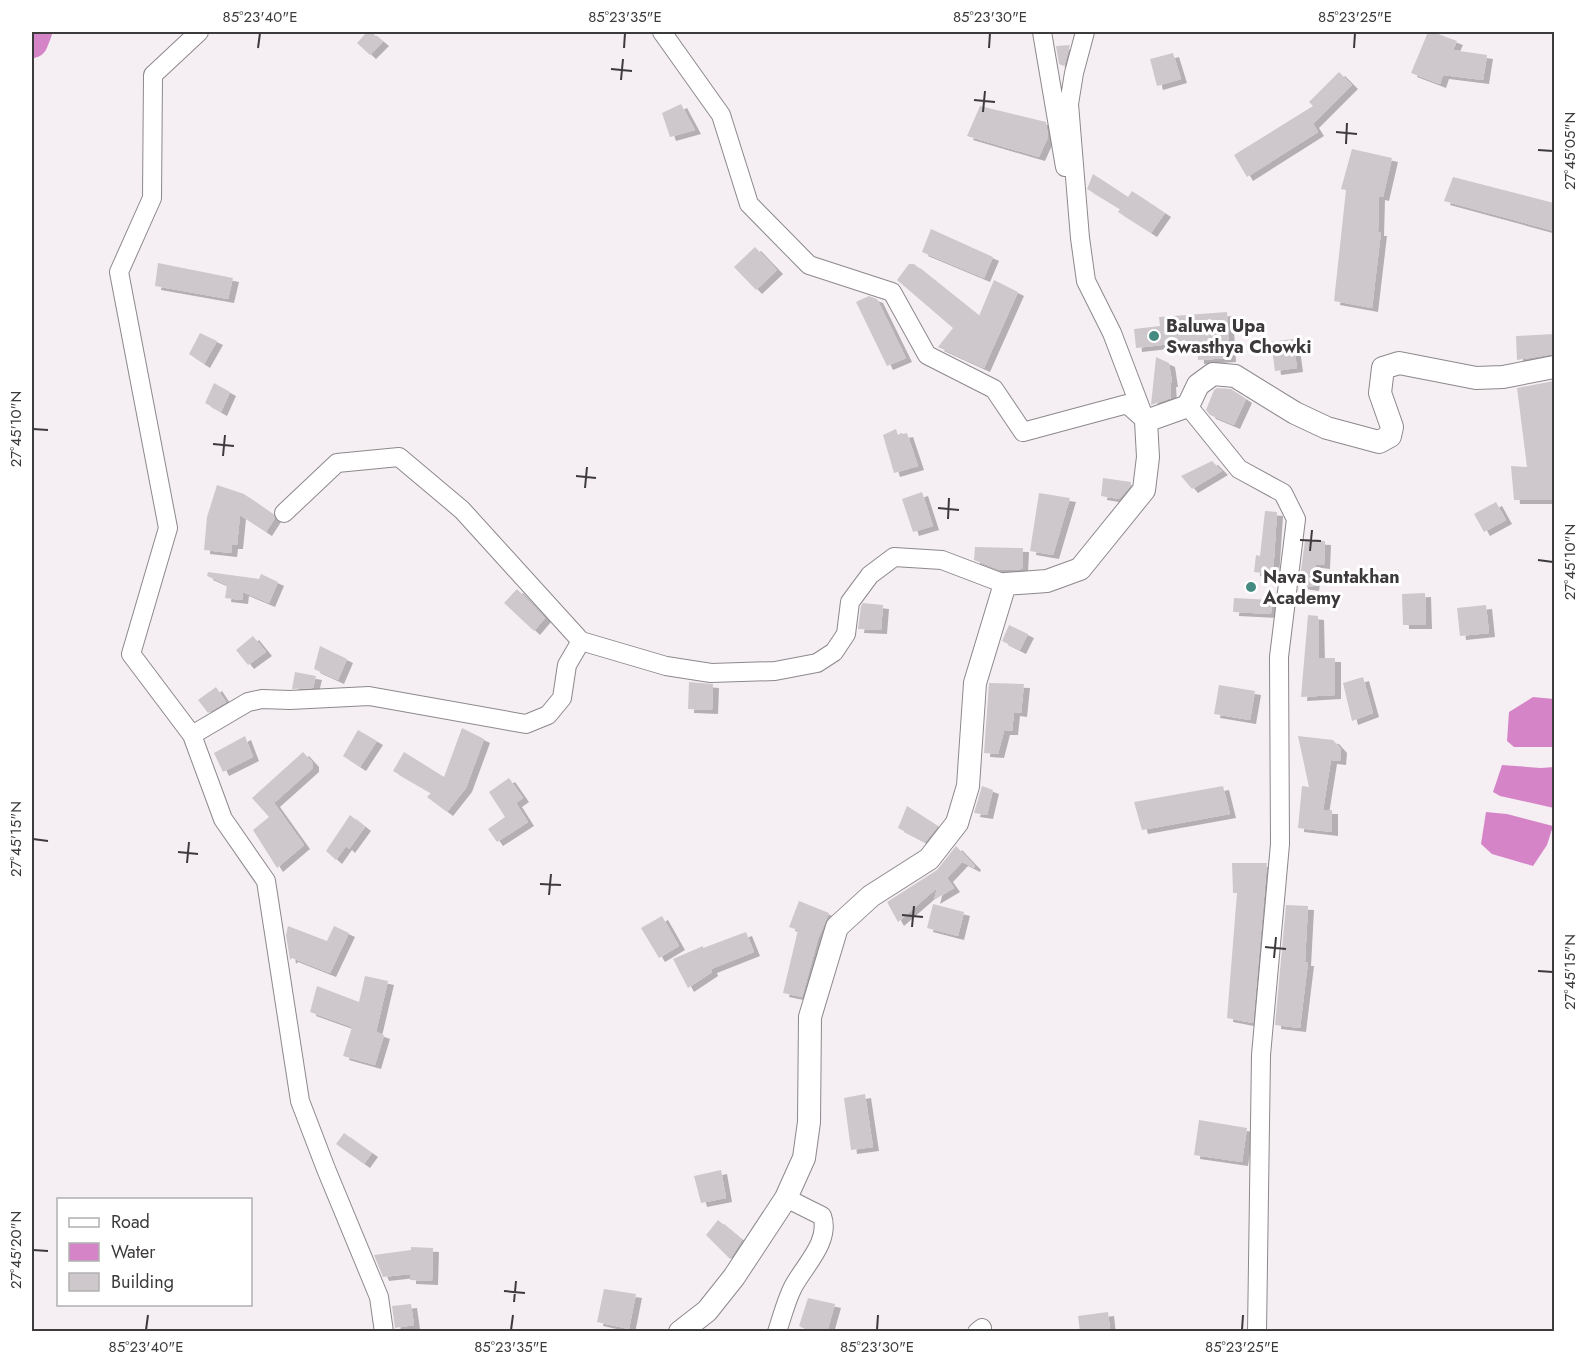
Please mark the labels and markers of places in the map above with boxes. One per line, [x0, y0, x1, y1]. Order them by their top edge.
place label: Baluwa Upa Swasthya Chowki [1166, 313, 1312, 360]
marker: Baluwa Upa Swasthya Chowki [1147, 329, 1161, 343]
place label: Nava Suntakhan Academy [1262, 564, 1400, 611]
marker: Nava Suntakhan Academy [1244, 580, 1258, 594]

